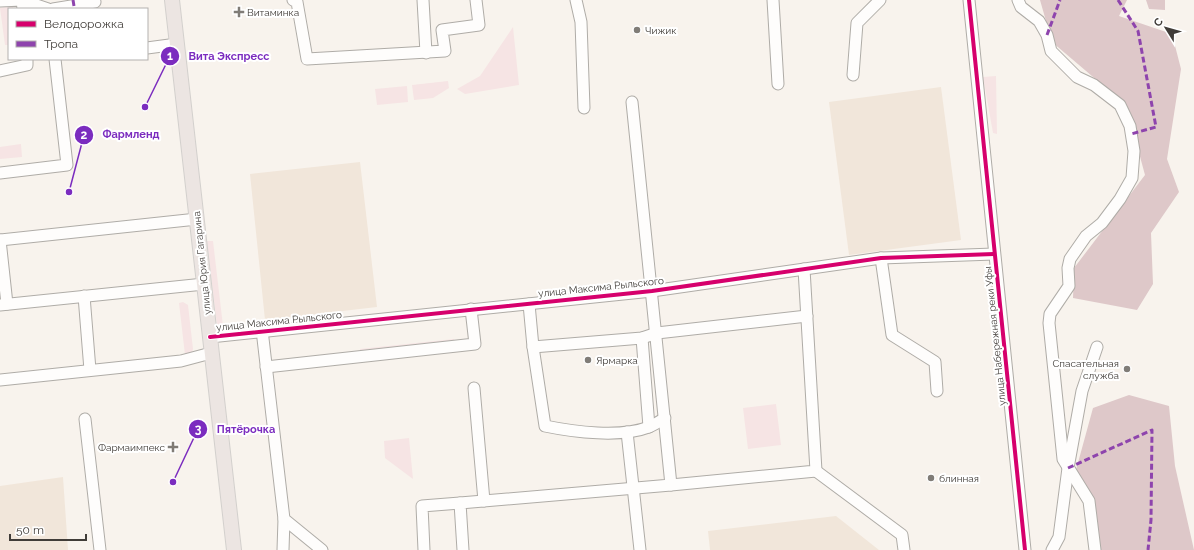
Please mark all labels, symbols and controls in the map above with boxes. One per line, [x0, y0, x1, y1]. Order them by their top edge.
marker: Витаминка [234, 7, 244, 17]
place label: Витаминка [247, 7, 299, 18]
legend [8, 8, 148, 60]
north arrow [1146, 8, 1186, 48]
text: С [1151, 15, 1166, 29]
text: Велодорожка [44, 17, 124, 31]
marker: Чижик [632, 25, 642, 35]
place label: Чижик [645, 25, 676, 36]
text: Тропа [44, 37, 78, 51]
callout: Вита Экспресс [160, 44, 277, 67]
text: 1 [167, 49, 173, 63]
text: Вита Экспресс [188, 50, 270, 63]
callout: Фармленд [74, 123, 167, 146]
text: 2 [81, 128, 88, 142]
text: Фармленд [102, 128, 160, 141]
street label: улица Юрия Гагарина [191, 211, 213, 315]
street label: улица Набережная реки Уфы [982, 266, 1008, 406]
street label: улица Максима Рыльского [538, 275, 664, 299]
street label: улица Максима Рыльского [216, 309, 342, 333]
marker: Ярмарка [583, 355, 593, 365]
place label: Ярмарка [596, 355, 638, 366]
place label: Спасательная служба [1052, 358, 1119, 381]
marker: Спасательная служба [1122, 364, 1132, 374]
callout: Пятёрочка [188, 418, 283, 441]
text: 3 [195, 422, 202, 436]
text: Пятёрочка [217, 423, 275, 436]
place label: Фармаимпекс [98, 442, 165, 453]
marker: Фармаимпекс [168, 442, 178, 452]
marker: блинная [926, 473, 936, 483]
place label: блинная [939, 473, 979, 484]
scale bar [10, 516, 86, 542]
text: 50 m [16, 523, 44, 537]

